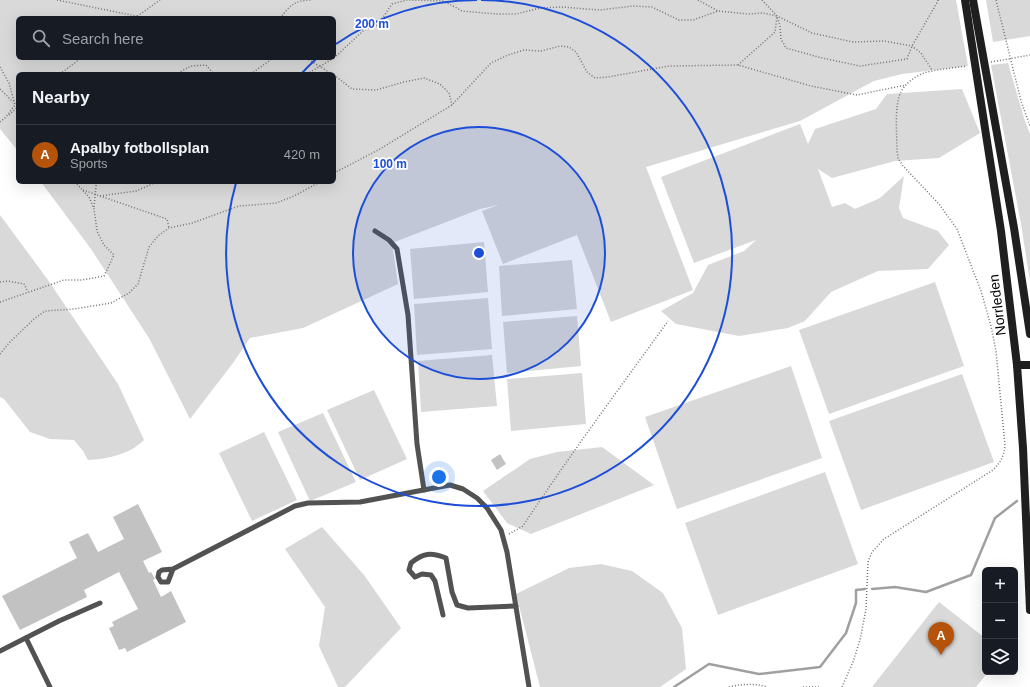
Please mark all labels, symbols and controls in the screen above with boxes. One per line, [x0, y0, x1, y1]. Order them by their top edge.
search box [16, 16, 336, 60]
text: 200 m [355, 17, 389, 31]
icon: search [30, 27, 52, 49]
text: Search here [62, 30, 144, 47]
text: Nearby [32, 88, 90, 107]
text: Apalby fotbollsplan [70, 139, 209, 156]
text: A [40, 147, 50, 162]
text: 420 m [284, 147, 320, 162]
text: Sports [70, 156, 108, 171]
text: 100 m [373, 157, 407, 171]
centre of rings [472, 246, 486, 260]
street label: Norrleden [985, 274, 1009, 336]
your location [429, 467, 449, 487]
map controls [982, 567, 1018, 675]
button: + [982, 567, 1018, 603]
button: − [982, 603, 1018, 639]
pin: A [928, 622, 954, 655]
button: layers [982, 639, 1018, 675]

